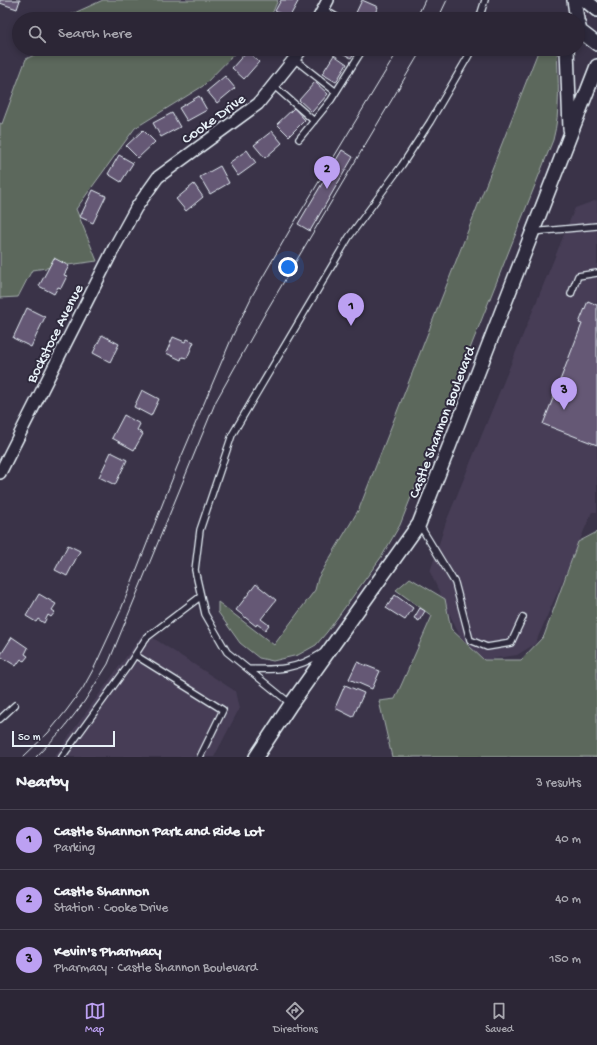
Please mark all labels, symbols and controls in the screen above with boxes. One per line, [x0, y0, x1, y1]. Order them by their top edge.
search box [12, 12, 585, 56]
icon: search [26, 23, 48, 45]
text: Search here [58, 25, 132, 43]
street label: Cooke Drive [179, 90, 250, 149]
pin: 2 [314, 156, 340, 189]
your location [278, 257, 298, 277]
street label: Bockstoce Avenue [23, 281, 88, 387]
pin: 1 [338, 293, 364, 326]
street label: Castle Shannon Boulevard [406, 343, 481, 501]
pin: 3 [551, 377, 577, 410]
scale bar [12, 729, 115, 748]
text: 50 m [18, 732, 40, 744]
text: Nearby [16, 773, 69, 793]
text: 3 results [536, 776, 581, 791]
text: Castle Shannon Park and Ride Lot [54, 823, 263, 841]
text: 1 [26, 832, 32, 847]
text: 40 m [555, 832, 581, 847]
text: Parking [54, 841, 95, 856]
text: Castle Shannon [54, 883, 149, 901]
text: 2 [26, 892, 32, 907]
text: 40 m [555, 892, 581, 907]
text: Station · Cooke Drive [54, 901, 168, 916]
text: Kevin's Pharmacy [54, 943, 161, 961]
text: 3 [26, 952, 32, 967]
text: 150 m [549, 952, 581, 967]
text: Pharmacy · Castle Shannon Boulevard [54, 961, 257, 976]
tab: Map [84, 1000, 106, 1036]
tab: Directions [273, 1000, 318, 1036]
tab: Saved [485, 1000, 513, 1036]

